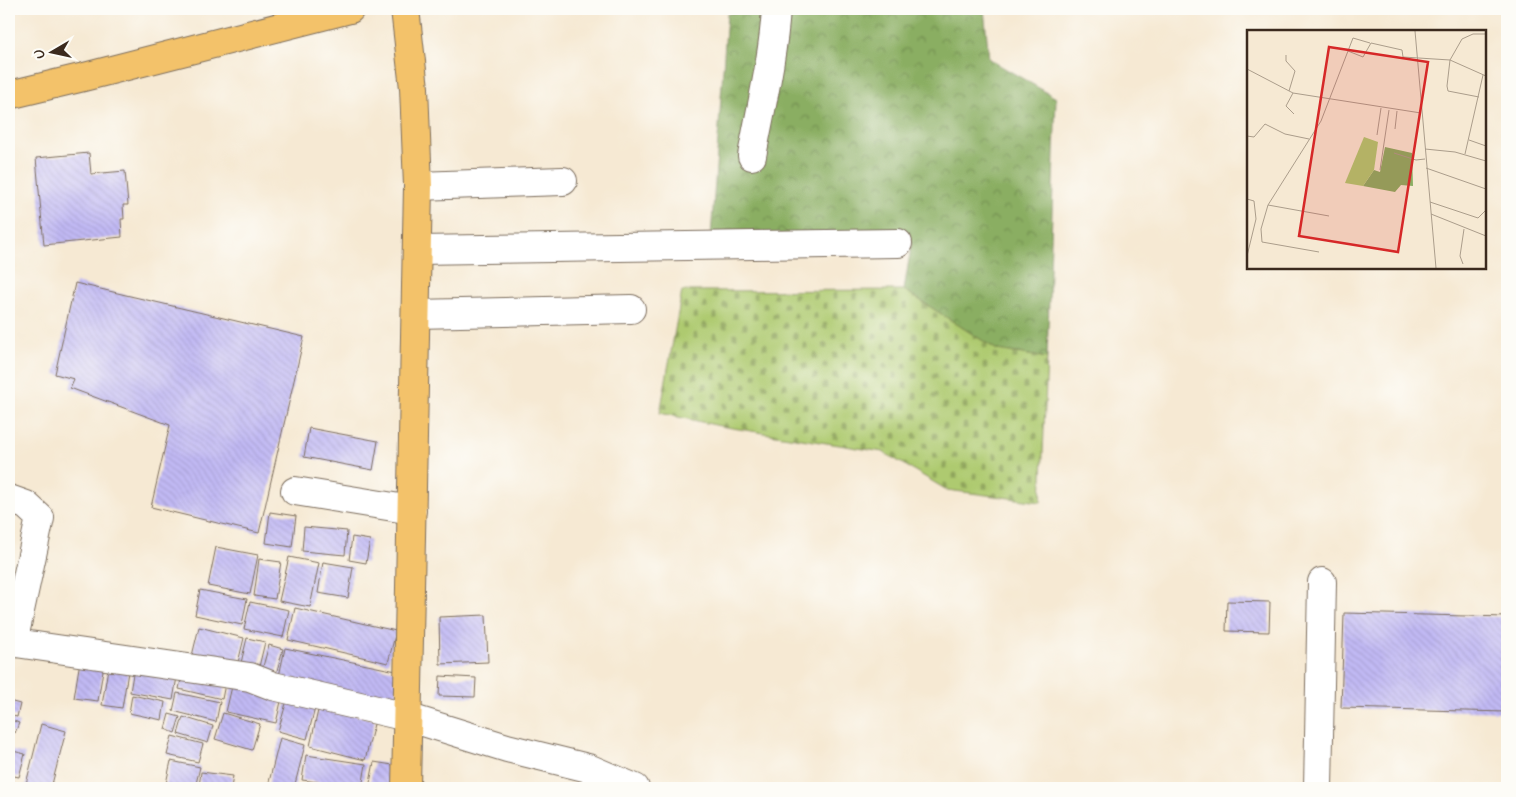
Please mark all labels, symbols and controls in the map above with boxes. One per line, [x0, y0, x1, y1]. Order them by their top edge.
north arrow [28, 28, 78, 78]
inset map [1247, 30, 1486, 269]
text: U [31, 48, 50, 60]

